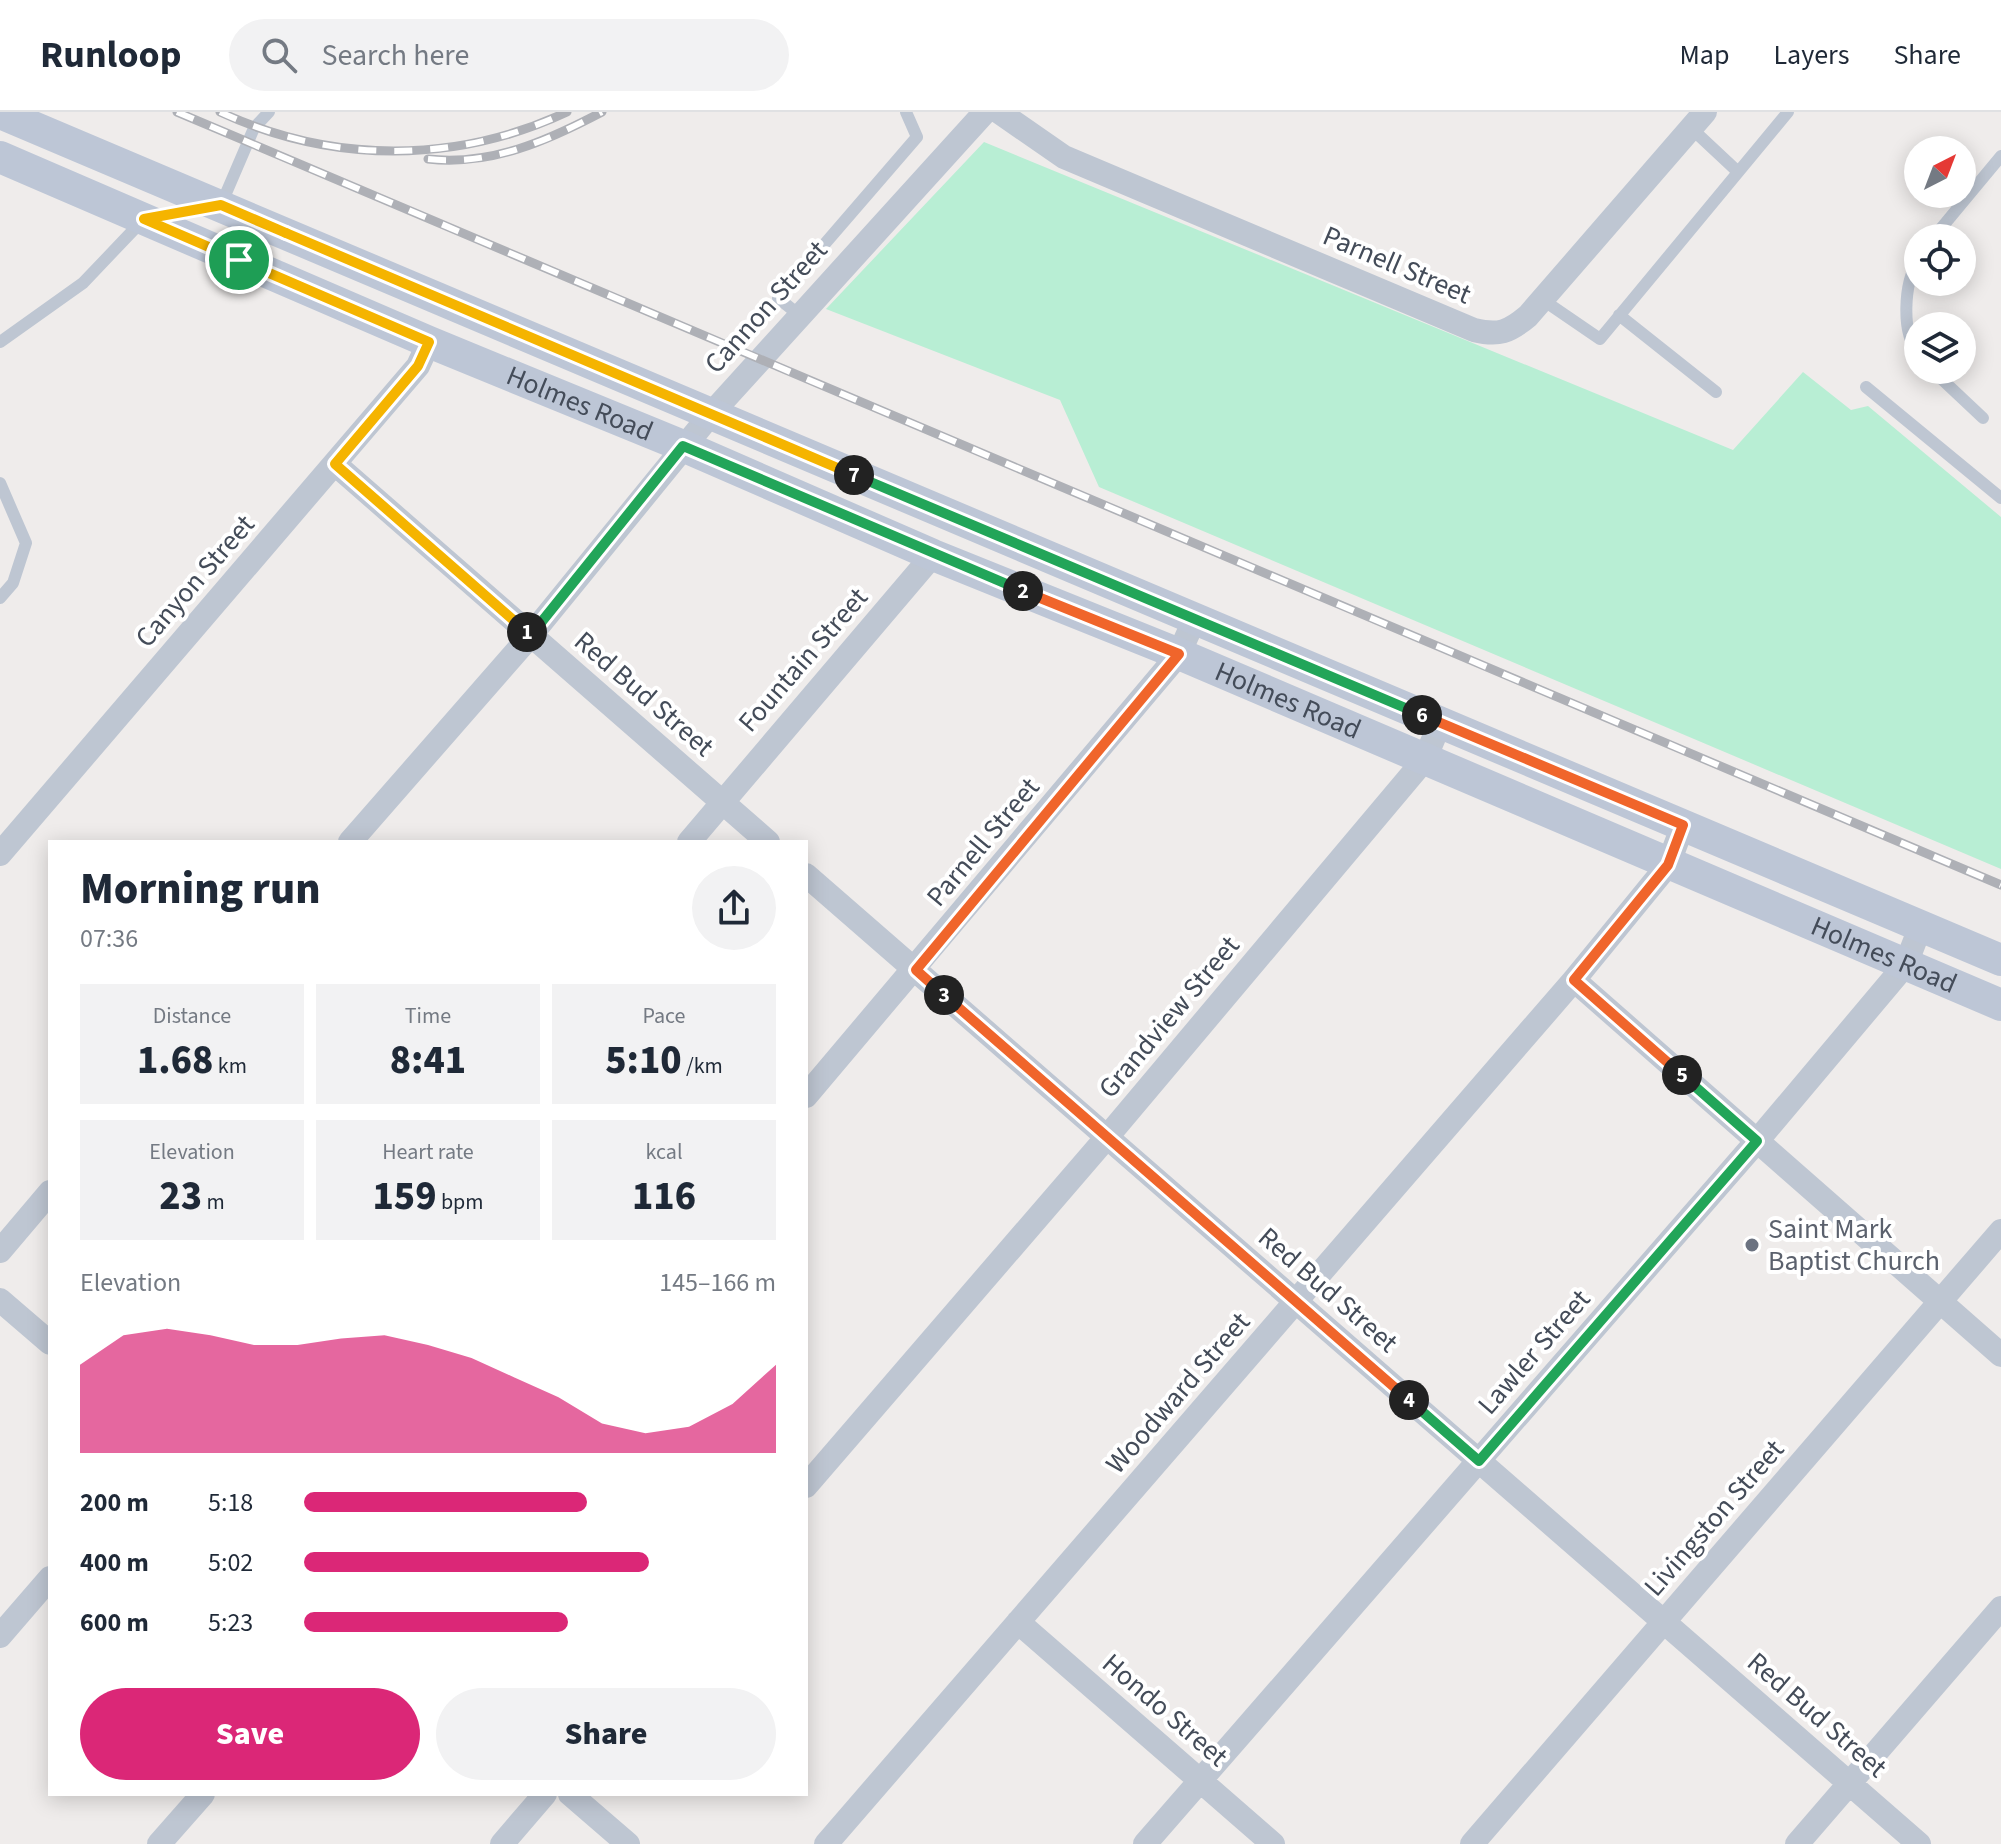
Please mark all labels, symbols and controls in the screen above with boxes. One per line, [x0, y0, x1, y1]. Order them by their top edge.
search box [229, 19, 789, 91]
text: Runloop [40, 28, 181, 82]
icon: search [257, 33, 301, 77]
text: Search here [321, 34, 469, 77]
text: Map [1679, 35, 1729, 75]
text: Layers [1773, 35, 1849, 75]
text: Share [1893, 35, 1961, 75]
north arrow [1904, 136, 1976, 208]
map controls [1904, 136, 1976, 384]
street label: Parnell Street [1317, 216, 1478, 314]
button: locate [1904, 224, 1976, 296]
pin [205, 226, 273, 294]
street label: Cannon Street [695, 231, 837, 382]
icon: arrive [217, 238, 261, 282]
button: layers [1904, 312, 1976, 384]
street label: Holmes Road [500, 356, 659, 452]
pin: 7 [834, 455, 874, 495]
text: 7 [848, 459, 860, 491]
street label: Canyon Street [126, 505, 264, 656]
pin: 2 [1003, 571, 1043, 611]
text: 2 [1017, 575, 1029, 607]
street label: Fountain Street [729, 579, 878, 741]
pin: 1 [507, 612, 547, 652]
text: 1 [521, 616, 533, 648]
street label: Red Bud Street [565, 622, 723, 766]
street label: Holmes Road [1209, 652, 1367, 749]
pin: 6 [1402, 695, 1442, 735]
text: 6 [1416, 699, 1428, 731]
street label: Parnell Street [917, 768, 1049, 915]
text: Morning run [80, 858, 321, 921]
button: share [692, 866, 776, 950]
street label: Holmes Road [1805, 906, 1963, 1004]
text: 07:36 [80, 920, 138, 957]
street label: Grandview Street [1089, 927, 1249, 1107]
pin: 3 [924, 975, 964, 1015]
text: 3 [938, 979, 950, 1011]
text: Distance [153, 1000, 231, 1032]
text: Time [405, 1000, 451, 1032]
text: Pace [642, 1000, 686, 1032]
text: 1.68 [137, 1032, 213, 1089]
text: 8:41 [390, 1032, 466, 1089]
text: 5:10 [605, 1032, 682, 1089]
text: km [213, 1050, 247, 1082]
text: /km [682, 1050, 723, 1082]
pin: 5 [1662, 1055, 1702, 1095]
text: 5 [1676, 1059, 1688, 1091]
text: Elevation [149, 1136, 235, 1168]
text: Heart rate [382, 1136, 474, 1168]
text: kcal [645, 1136, 683, 1168]
text: 23 [159, 1168, 202, 1225]
text: 159 [372, 1168, 437, 1225]
text: 116 [632, 1168, 696, 1225]
text: m [202, 1186, 225, 1218]
text: bpm [437, 1186, 484, 1218]
place label: Saint Mark Baptist Church [1768, 1209, 1940, 1281]
street label: Red Bud Street [1249, 1218, 1407, 1362]
marker: Saint Mark Baptist Church [1743, 1236, 1761, 1254]
text: Elevation [80, 1264, 181, 1301]
text: 145–166 m [659, 1264, 776, 1301]
street label: Lawler Street [1468, 1280, 1600, 1423]
street label: Woodward Street [1096, 1303, 1260, 1483]
pin: 4 [1389, 1380, 1429, 1420]
text: 4 [1403, 1384, 1415, 1416]
street label: Livingston Street [1634, 1430, 1794, 1605]
text: 200 m [80, 1484, 149, 1521]
text: 5:18 [208, 1484, 253, 1521]
text: 400 m [80, 1544, 149, 1581]
text: 5:02 [208, 1544, 253, 1581]
text: 600 m [80, 1604, 149, 1641]
text: 5:23 [208, 1604, 253, 1641]
street label: Red Bud Street [1738, 1643, 1896, 1787]
street label: Hondo Street [1093, 1644, 1237, 1776]
button: Save [80, 1688, 420, 1780]
button: Share [436, 1688, 776, 1780]

